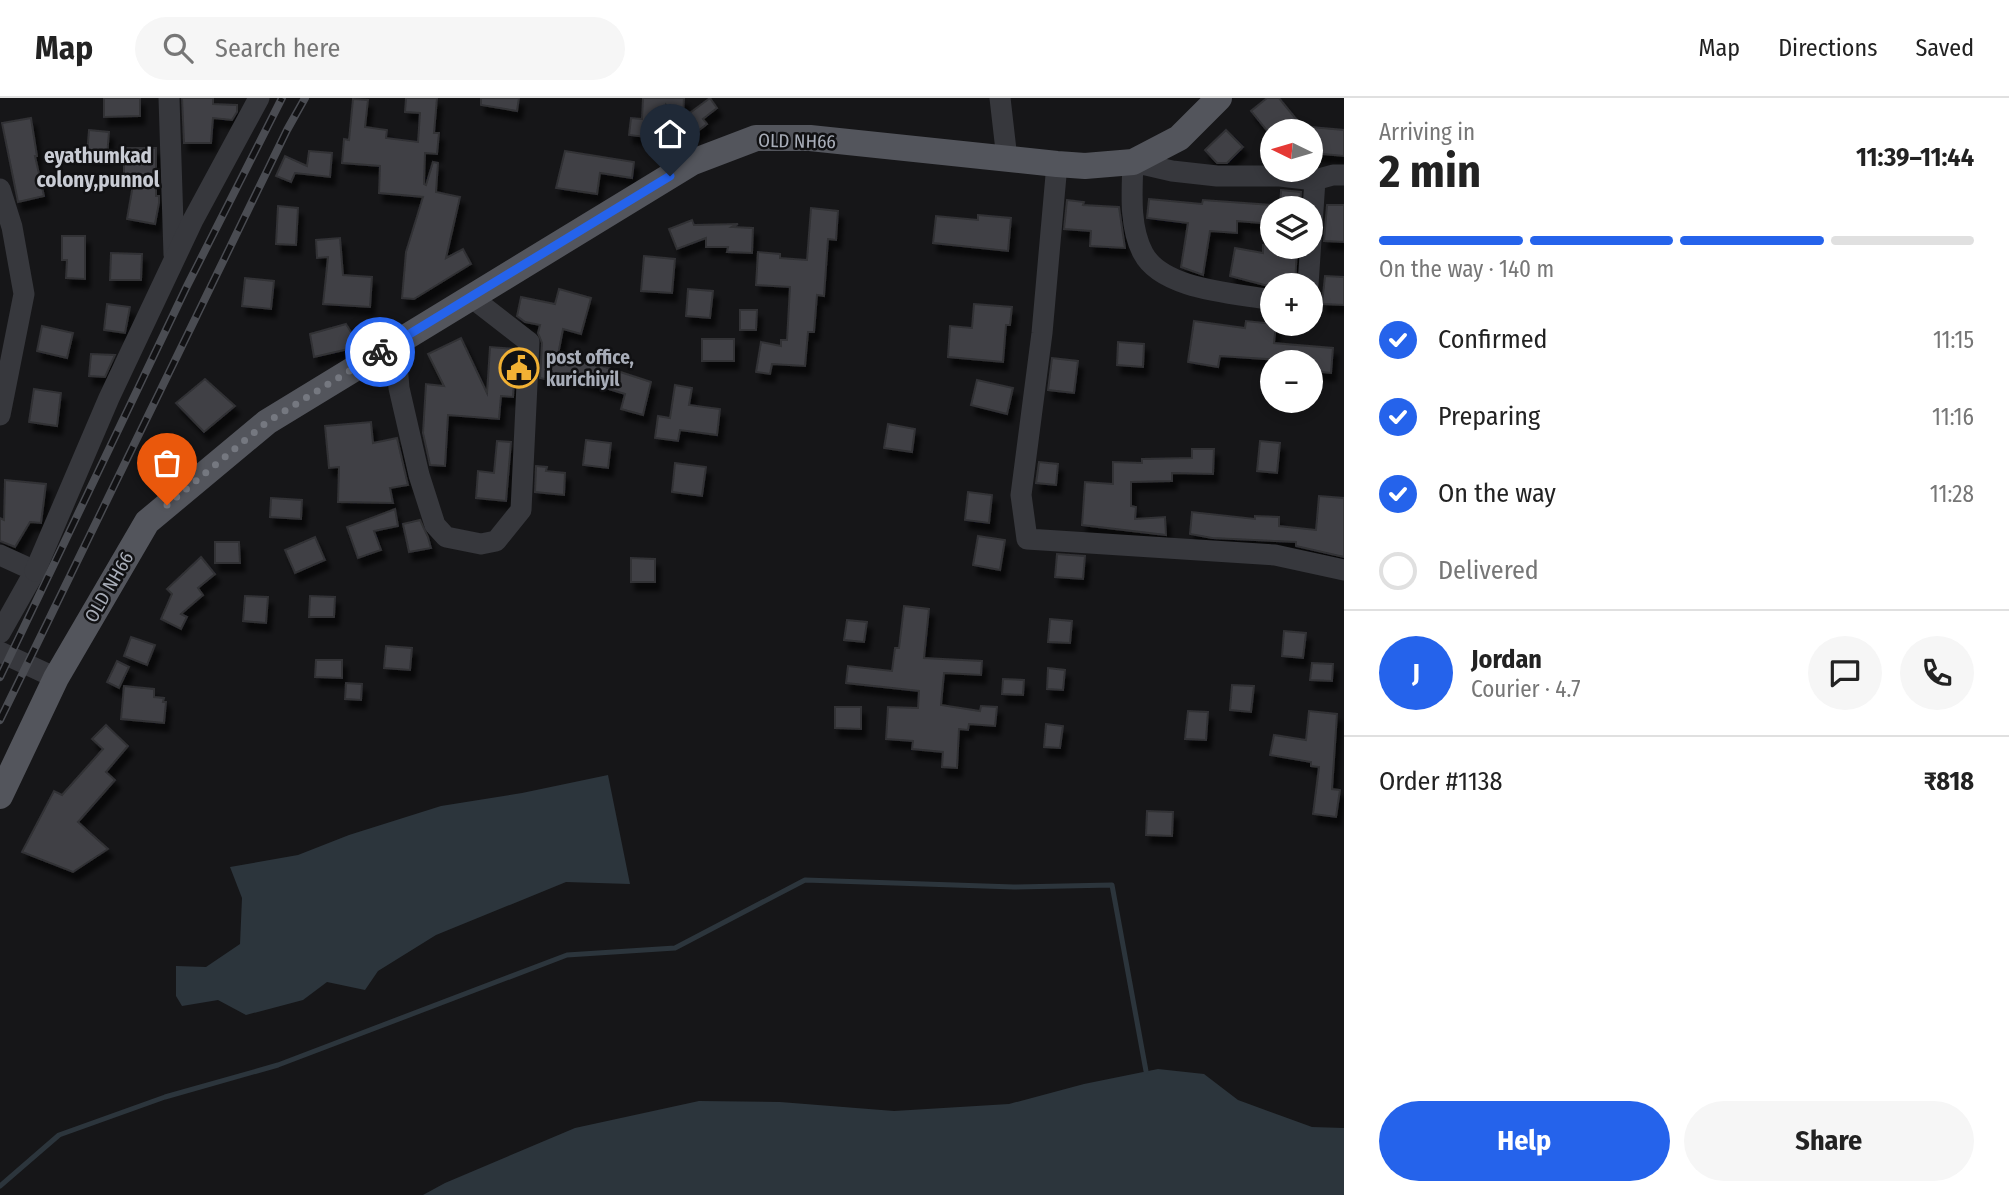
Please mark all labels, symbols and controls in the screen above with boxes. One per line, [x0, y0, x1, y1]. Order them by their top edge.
search box [135, 17, 625, 80]
text: Map [35, 28, 93, 68]
icon: search [159, 29, 197, 67]
text: Search here [215, 33, 340, 64]
text: Map [1699, 34, 1740, 62]
text: Directions [1778, 34, 1877, 62]
text: Saved [1915, 34, 1974, 62]
pin [640, 104, 700, 176]
icon: home [651, 115, 689, 153]
text: Arriving in [1379, 118, 1475, 146]
north arrow [1260, 119, 1323, 182]
map controls [1260, 119, 1323, 413]
street label: OLD NH66 [758, 129, 836, 153]
text: 11:39–11:44 [1856, 142, 1974, 173]
district label: eyathumkad colony,punnol [37, 143, 160, 193]
text: 2 min [1379, 144, 1481, 199]
button: layers [1260, 196, 1323, 259]
text: On the way · 140 m [1379, 255, 1554, 283]
button: + [1260, 273, 1323, 336]
courier [345, 317, 415, 387]
icon: check [1379, 321, 1417, 359]
text: Confirmed [1438, 324, 1548, 355]
text: 11:15 [1933, 326, 1974, 354]
icon: bike [361, 333, 399, 371]
place label: post office, kurichiyil [546, 346, 634, 391]
public building icon: post office, kurichiyil [498, 347, 540, 389]
button: − [1260, 350, 1323, 413]
icon: check [1379, 398, 1417, 436]
text: Preparing [1438, 401, 1540, 432]
text: 11:16 [1932, 403, 1974, 431]
pin [137, 433, 197, 505]
icon: bag [148, 444, 186, 482]
icon: check [1379, 475, 1417, 513]
text: On the way [1438, 478, 1556, 509]
text: 11:28 [1930, 480, 1974, 508]
street label: OLD NH66 [80, 548, 138, 626]
text: Delivered [1438, 555, 1539, 586]
button: chat [1808, 636, 1882, 710]
button: phone [1900, 636, 1974, 710]
text: Jordan [1471, 644, 1542, 675]
text: J [1412, 658, 1420, 689]
text: Courier · 4.7 [1471, 675, 1581, 703]
text: Order #1138 [1379, 766, 1503, 797]
text: ₹818 [1924, 766, 1974, 797]
button: Help [1379, 1101, 1670, 1181]
button: Share [1684, 1101, 1974, 1181]

